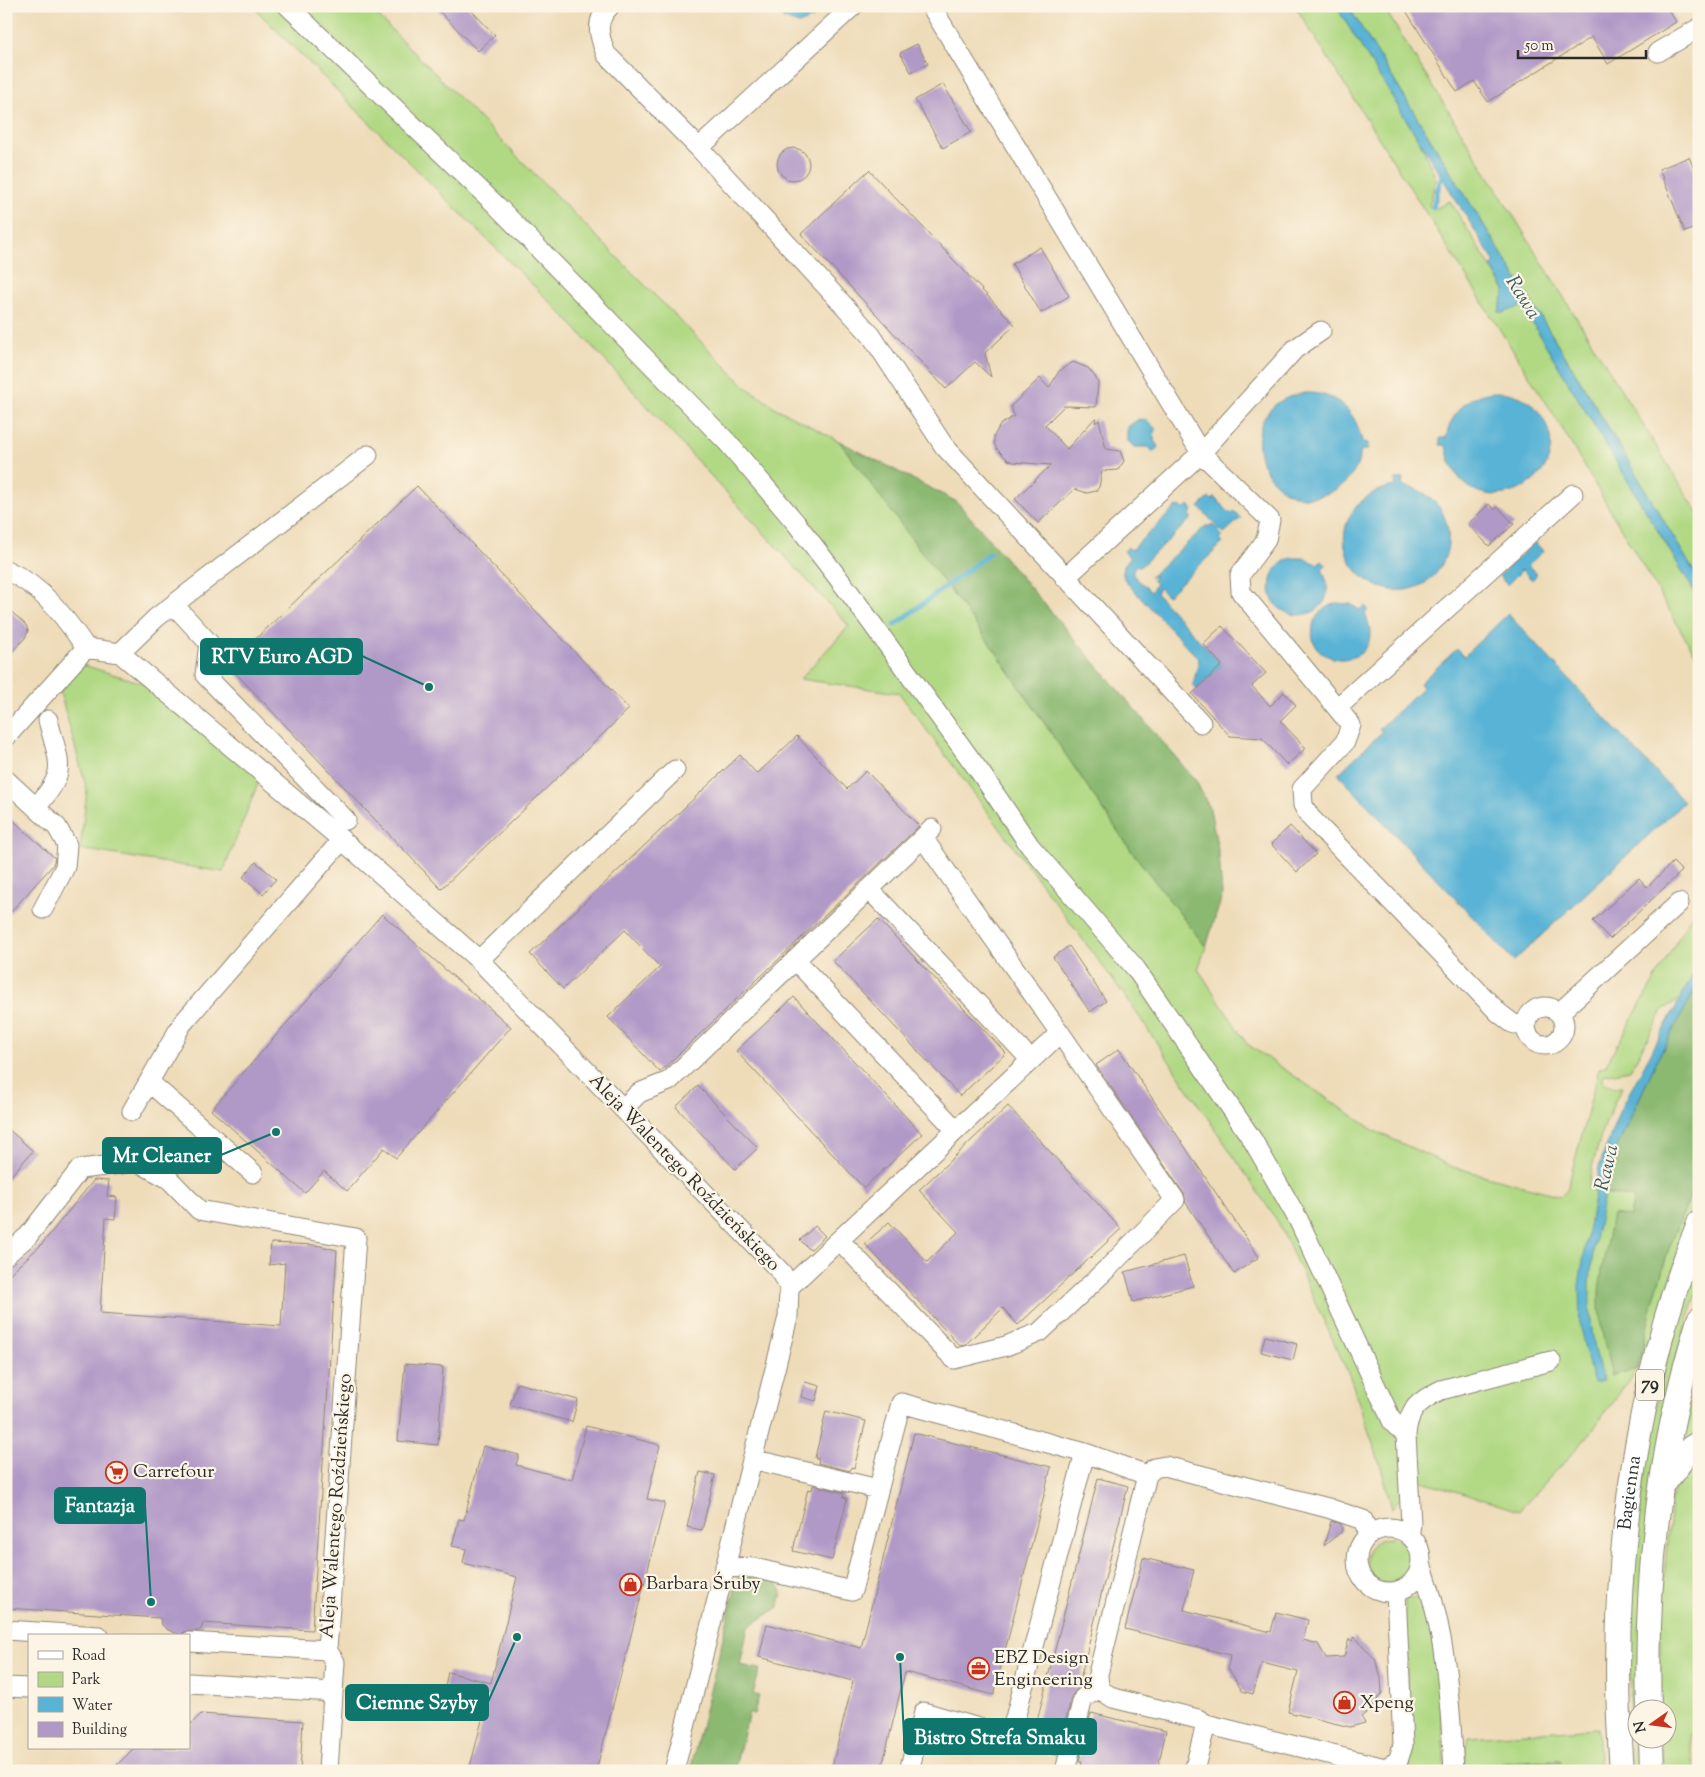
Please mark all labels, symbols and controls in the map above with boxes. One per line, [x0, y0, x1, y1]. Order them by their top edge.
scale bar [1518, 28, 1645, 60]
text: 50 m [1524, 36, 1554, 57]
water label: Rawa [1497, 270, 1547, 326]
callout: RTV Euro AGD [201, 639, 362, 674]
text: RTV Euro AGD [212, 644, 353, 673]
street label: Aleja Walentego Roździeńskiego [582, 1068, 786, 1278]
callout: Mr Cleaner [103, 1138, 221, 1173]
water label: Rawa [1589, 1142, 1627, 1194]
text: Mr Cleaner [113, 1143, 212, 1172]
road number: 79 [1636, 1370, 1664, 1400]
street label: Aleja Walentego Roździeńskiego [314, 1373, 360, 1639]
street label: Bagienna [1612, 1453, 1649, 1531]
place label: Carrefour [133, 1459, 214, 1486]
supermarket icon: Carrefour [105, 1460, 129, 1484]
callout: Fantazja [55, 1488, 145, 1523]
text: Fantazja [65, 1493, 136, 1522]
place label: Barbara Śruby [646, 1571, 761, 1598]
shop icon: Barbara Śruby [618, 1572, 642, 1596]
legend [28, 1634, 190, 1750]
place label: EBZ Design Engineering [994, 1645, 1093, 1694]
text: Road [72, 1646, 106, 1667]
office icon: EBZ Design Engineering [966, 1657, 990, 1681]
text: Park [72, 1670, 101, 1691]
callout: Ciemne Szyby [346, 1685, 488, 1720]
text: Ciemne Szyby [356, 1690, 478, 1719]
place label: Xpeng [1360, 1690, 1414, 1717]
shop icon: Xpeng [1332, 1691, 1356, 1715]
text: Water [72, 1696, 113, 1717]
north arrow [1628, 1700, 1678, 1750]
callout: Bistro Strefa Smaku [904, 1719, 1096, 1754]
text: N [1630, 1719, 1652, 1735]
text: Building [72, 1720, 127, 1741]
text: Bistro Strefa Smaku [914, 1725, 1086, 1754]

